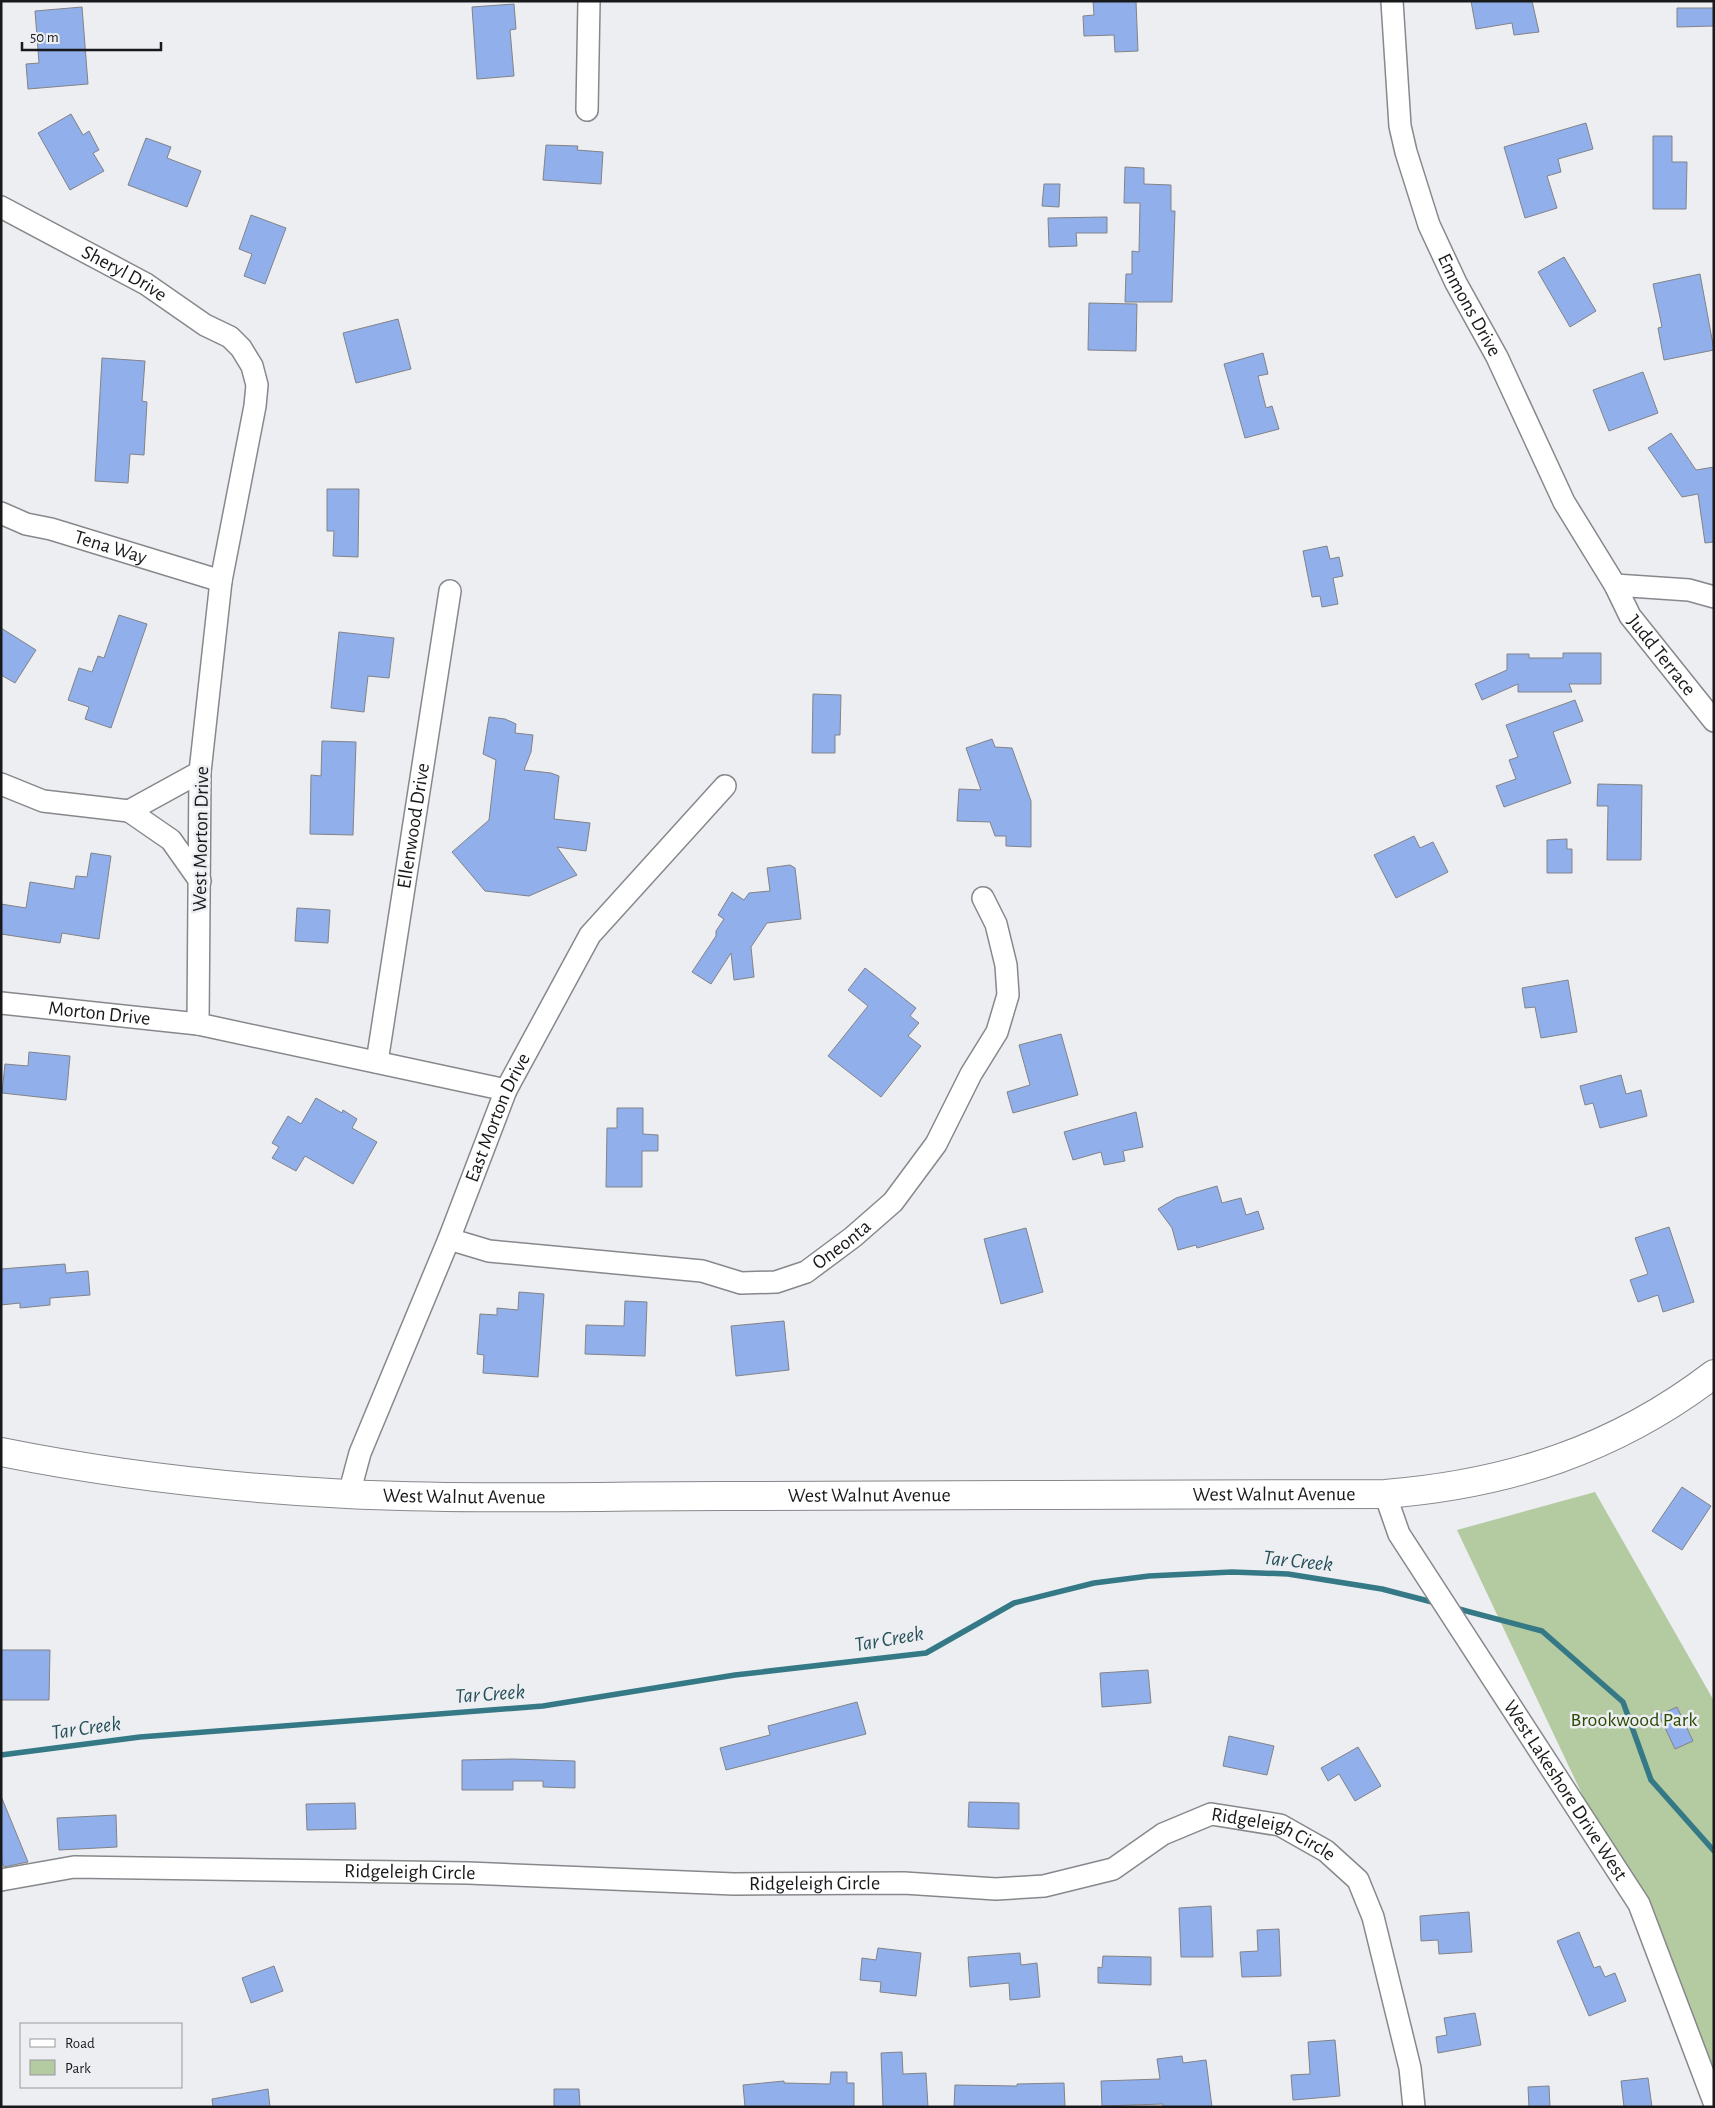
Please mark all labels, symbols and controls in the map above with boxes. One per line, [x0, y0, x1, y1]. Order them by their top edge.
scale bar [22, 20, 161, 52]
text: 50 m [30, 30, 59, 45]
street label: Sheryl Drive [78, 242, 170, 305]
street label: Emmons Drive [1434, 250, 1505, 360]
street label: Tena Way [72, 527, 150, 568]
street label: Judd Terrace [1623, 611, 1700, 699]
street label: Ellenwood Drive [394, 762, 433, 890]
street label: West Morton Drive [190, 766, 212, 912]
street label: Morton Drive [47, 998, 151, 1029]
street label: East Morton Drive [462, 1050, 534, 1185]
street label: Oneonta [809, 1216, 875, 1273]
street label: West Walnut Avenue [1193, 1484, 1356, 1505]
street label: West Walnut Avenue [382, 1485, 546, 1507]
street label: West Walnut Avenue [788, 1485, 951, 1506]
water label: Tar Creek [1262, 1547, 1334, 1575]
water label: Tar Creek [853, 1623, 926, 1655]
water label: Tar Creek [454, 1681, 526, 1707]
street label: West Lakeshore Drive West [1500, 1697, 1631, 1885]
park label: Brookwood Park [1571, 1710, 1697, 1730]
water label: Tar Creek [50, 1713, 122, 1743]
street label: Ridgeleigh Circle [1210, 1804, 1340, 1865]
street label: Ridgeleigh Circle [344, 1861, 476, 1883]
street label: Ridgeleigh Circle [749, 1873, 880, 1894]
legend [20, 2023, 182, 2088]
text: Road [65, 2036, 95, 2051]
text: Park [65, 2061, 91, 2076]

